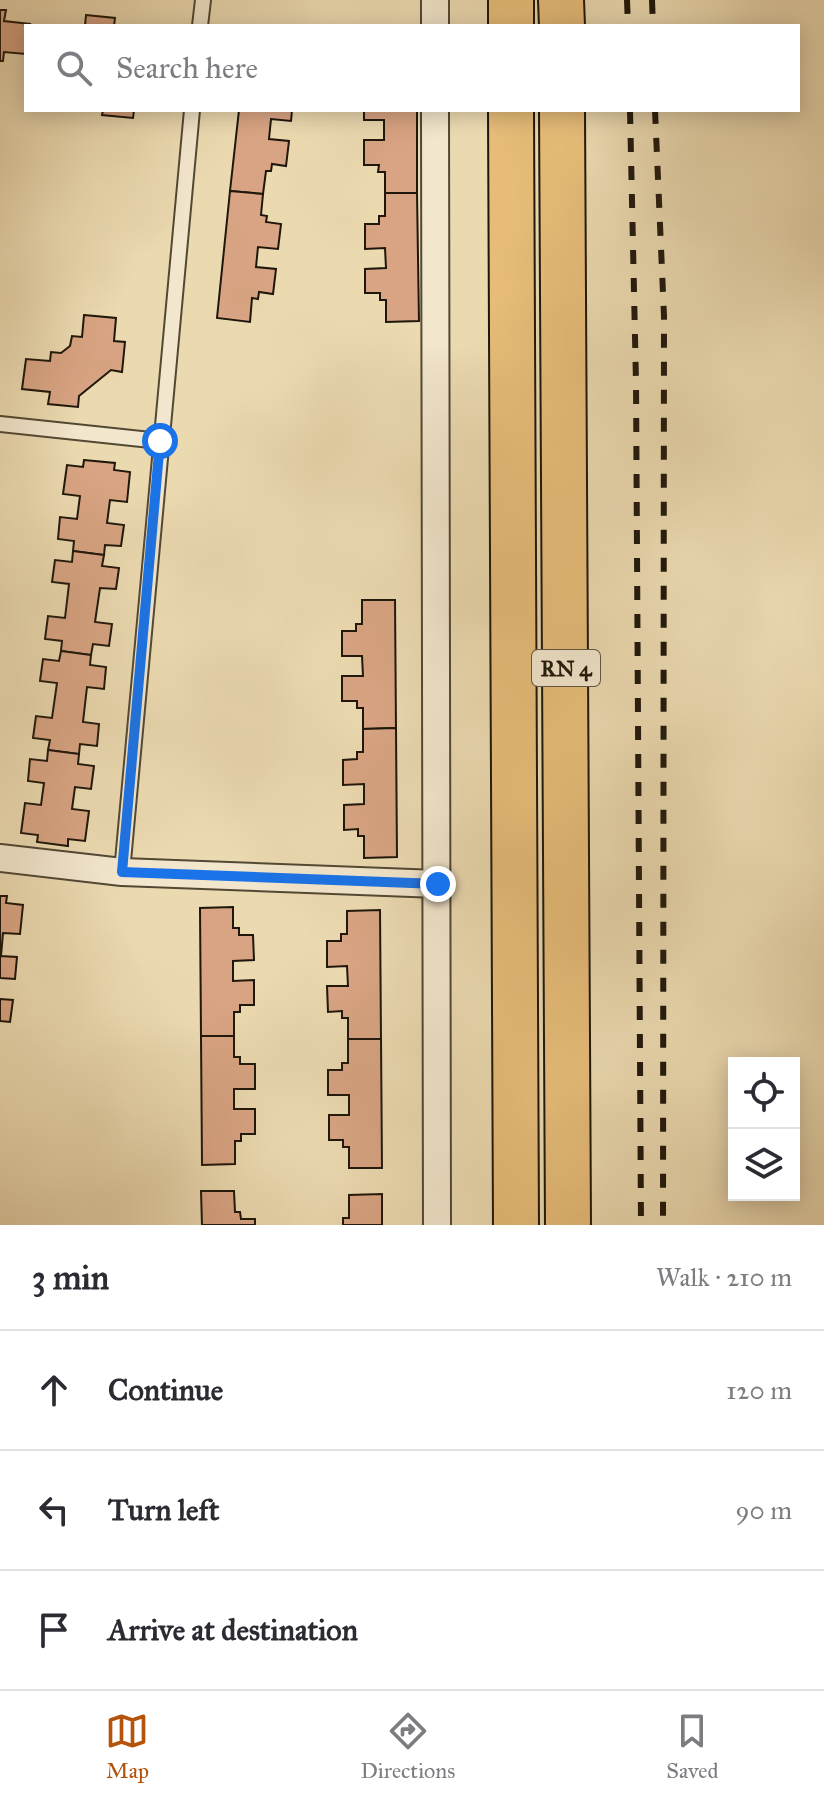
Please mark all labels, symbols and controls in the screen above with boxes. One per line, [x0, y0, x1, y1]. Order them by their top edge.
search box [24, 24, 800, 112]
icon: search [52, 46, 96, 90]
text: Search here [116, 50, 258, 86]
route start [142, 423, 178, 459]
road number: RN 4 [532, 650, 600, 686]
route end [420, 866, 456, 902]
map controls [728, 1057, 800, 1201]
button: locate [728, 1057, 800, 1129]
button: layers [728, 1129, 800, 1201]
text: 3 min [32, 1257, 109, 1298]
text: Walk · 210 m [656, 1261, 792, 1293]
icon: ahead [32, 1368, 76, 1412]
text: Continue [108, 1372, 223, 1408]
text: 120 m [726, 1374, 792, 1406]
icon: left [32, 1488, 76, 1532]
text: Turn left [108, 1492, 219, 1528]
text: 90 m [735, 1494, 792, 1526]
icon: arrive [32, 1608, 76, 1652]
text: Arrive at destination [108, 1612, 358, 1648]
tab: Map [105, 1709, 149, 1784]
tab: Directions [360, 1709, 455, 1784]
tab: Saved [666, 1709, 718, 1784]

